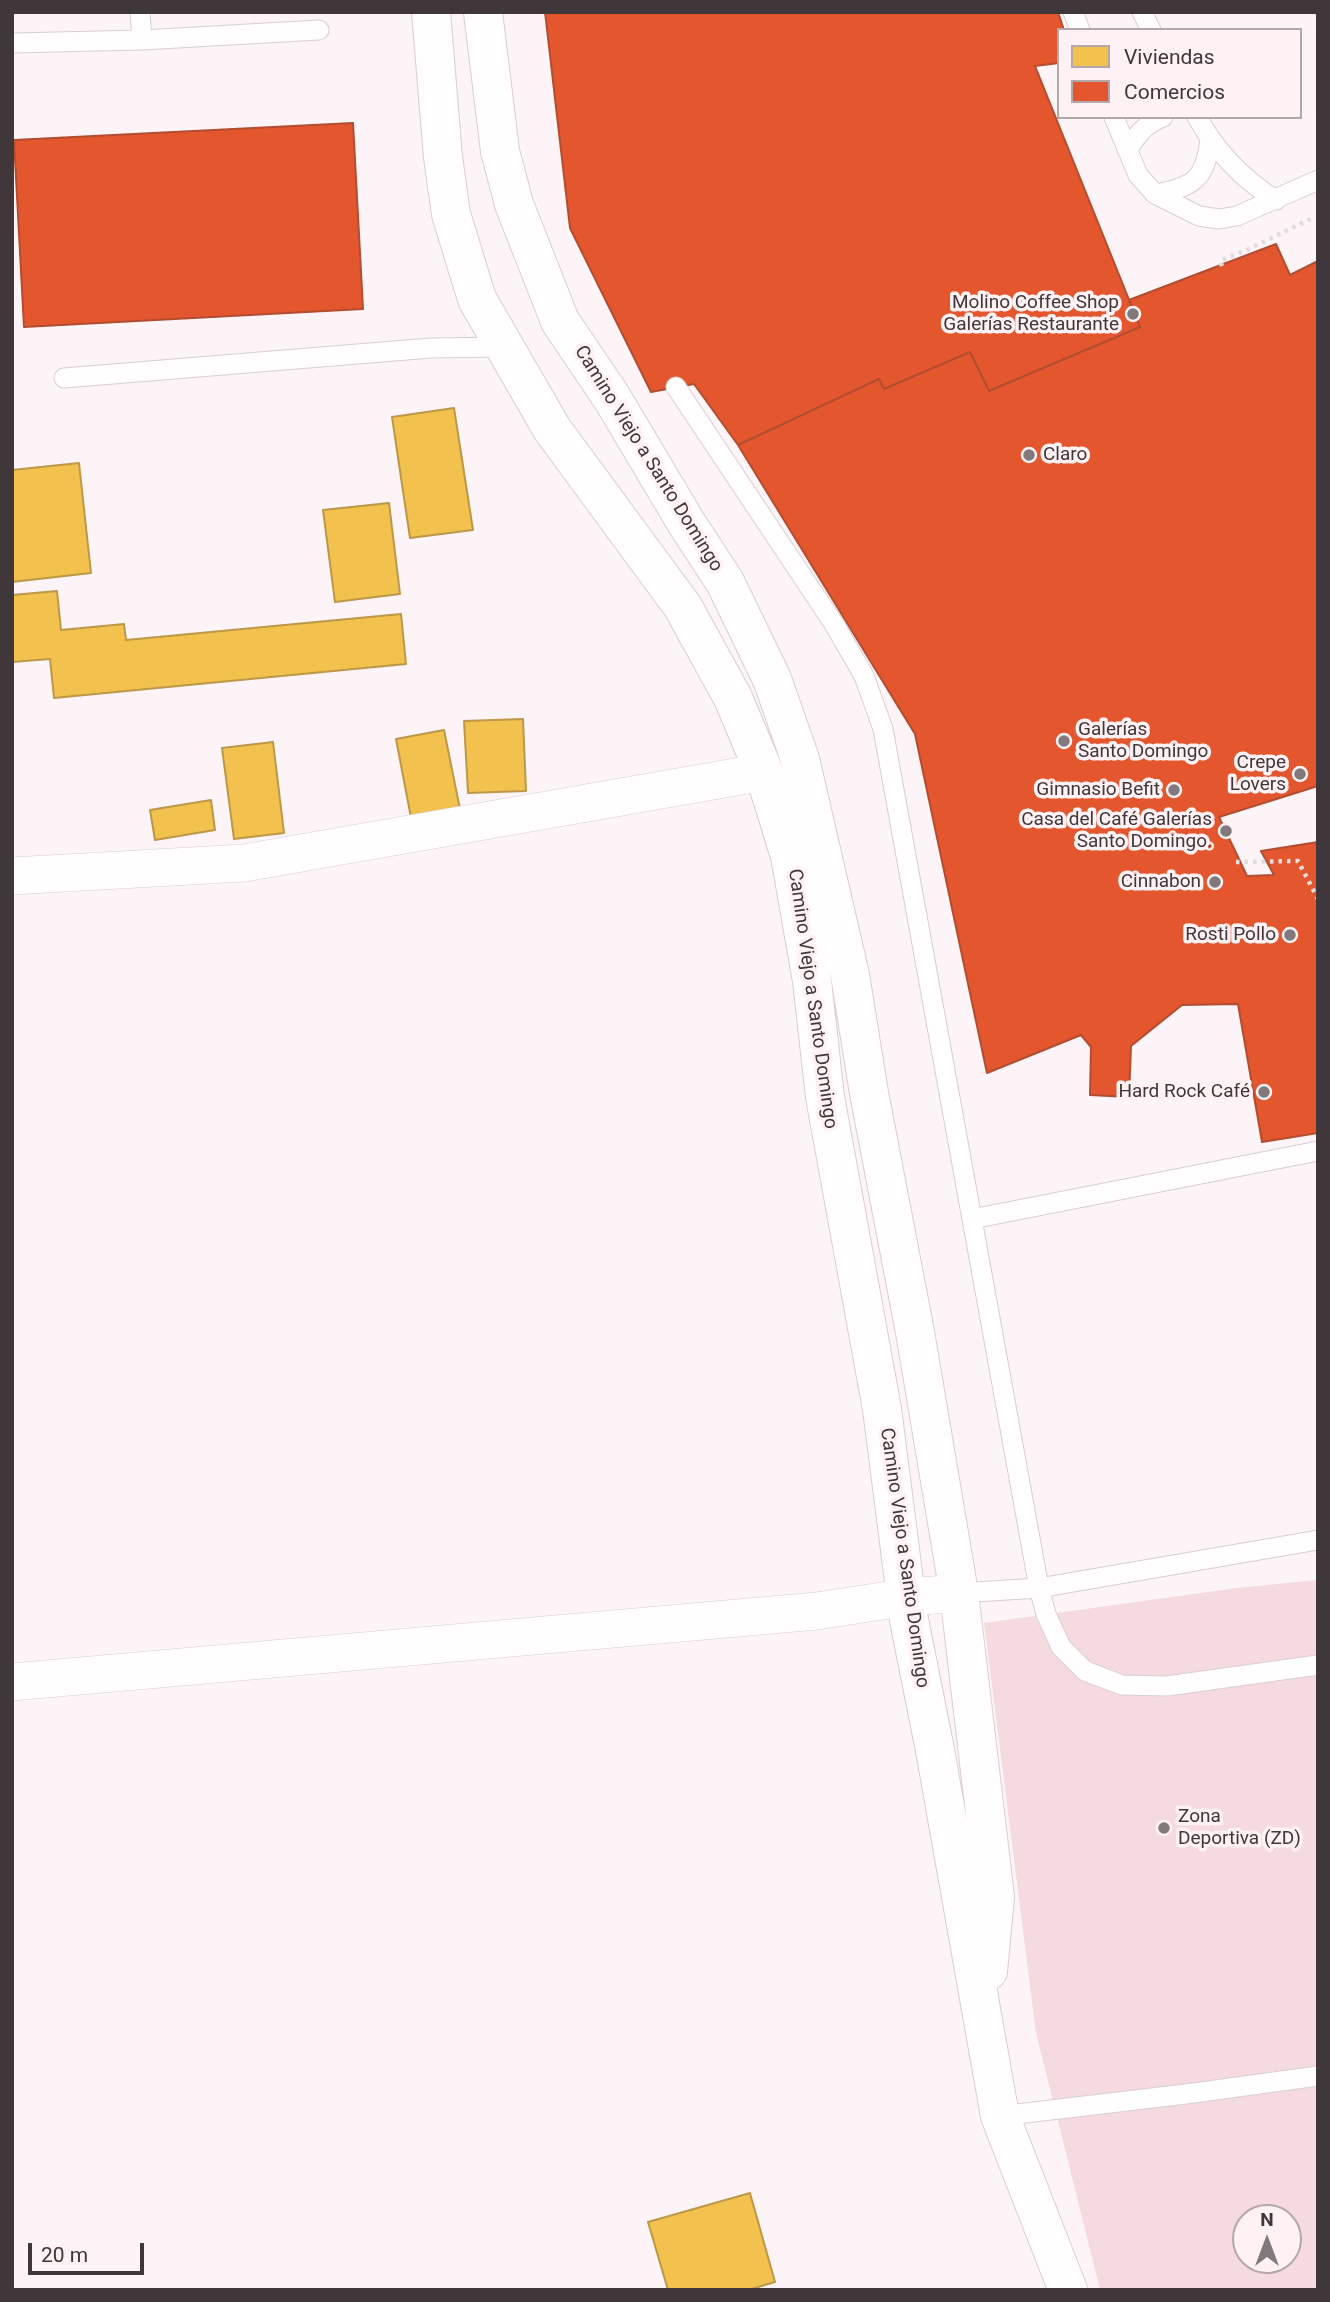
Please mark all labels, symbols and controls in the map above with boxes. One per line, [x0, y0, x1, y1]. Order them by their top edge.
legend [1057, 28, 1302, 119]
text: Viviendas [1124, 45, 1215, 69]
text: Comercios [1124, 80, 1225, 104]
place label: Molino Coffee Shop Galerías Restaurante [943, 292, 1119, 336]
marker: Molino Coffee Shop Galerías Restaurante [1125, 306, 1141, 322]
street label: Camino Viejo a Santo Domingo [569, 342, 727, 576]
place label: Claro [1043, 444, 1087, 466]
marker: Claro [1021, 447, 1037, 463]
place label: Galerías Santo Domingo [1078, 719, 1208, 763]
marker: Galerías Santo Domingo [1056, 733, 1072, 749]
place label: Crepe Lovers [1230, 752, 1286, 796]
marker: Crepe Lovers [1292, 766, 1308, 782]
place label: Gimnasio Befit [1036, 779, 1160, 801]
marker: Gimnasio Befit [1166, 782, 1182, 798]
place label: Casa del Café Galerías Santo Domingo. [1021, 809, 1212, 853]
marker: Casa del Café Galerías Santo Domingo. [1218, 823, 1234, 839]
street label: Camino Viejo a Santo Domingo [782, 868, 842, 1130]
place label: Cinnabon [1121, 871, 1201, 893]
marker: Cinnabon [1207, 874, 1223, 890]
place label: Rosti Pollo [1185, 924, 1276, 946]
marker: Rosti Pollo [1282, 927, 1298, 943]
place label: Hard Rock Café [1118, 1081, 1250, 1103]
marker: Hard Rock Café [1256, 1084, 1272, 1100]
street label: Camino Viejo a Santo Domingo [874, 1427, 934, 1689]
place label: Zona Deportiva (ZD) [1178, 1806, 1301, 1850]
marker: Zona Deportiva (ZD) [1156, 1820, 1172, 1836]
north arrow [1232, 2204, 1302, 2274]
text: N [1260, 2208, 1274, 2231]
scale bar [32, 2228, 147, 2272]
text: 20 m [41, 2243, 88, 2267]

